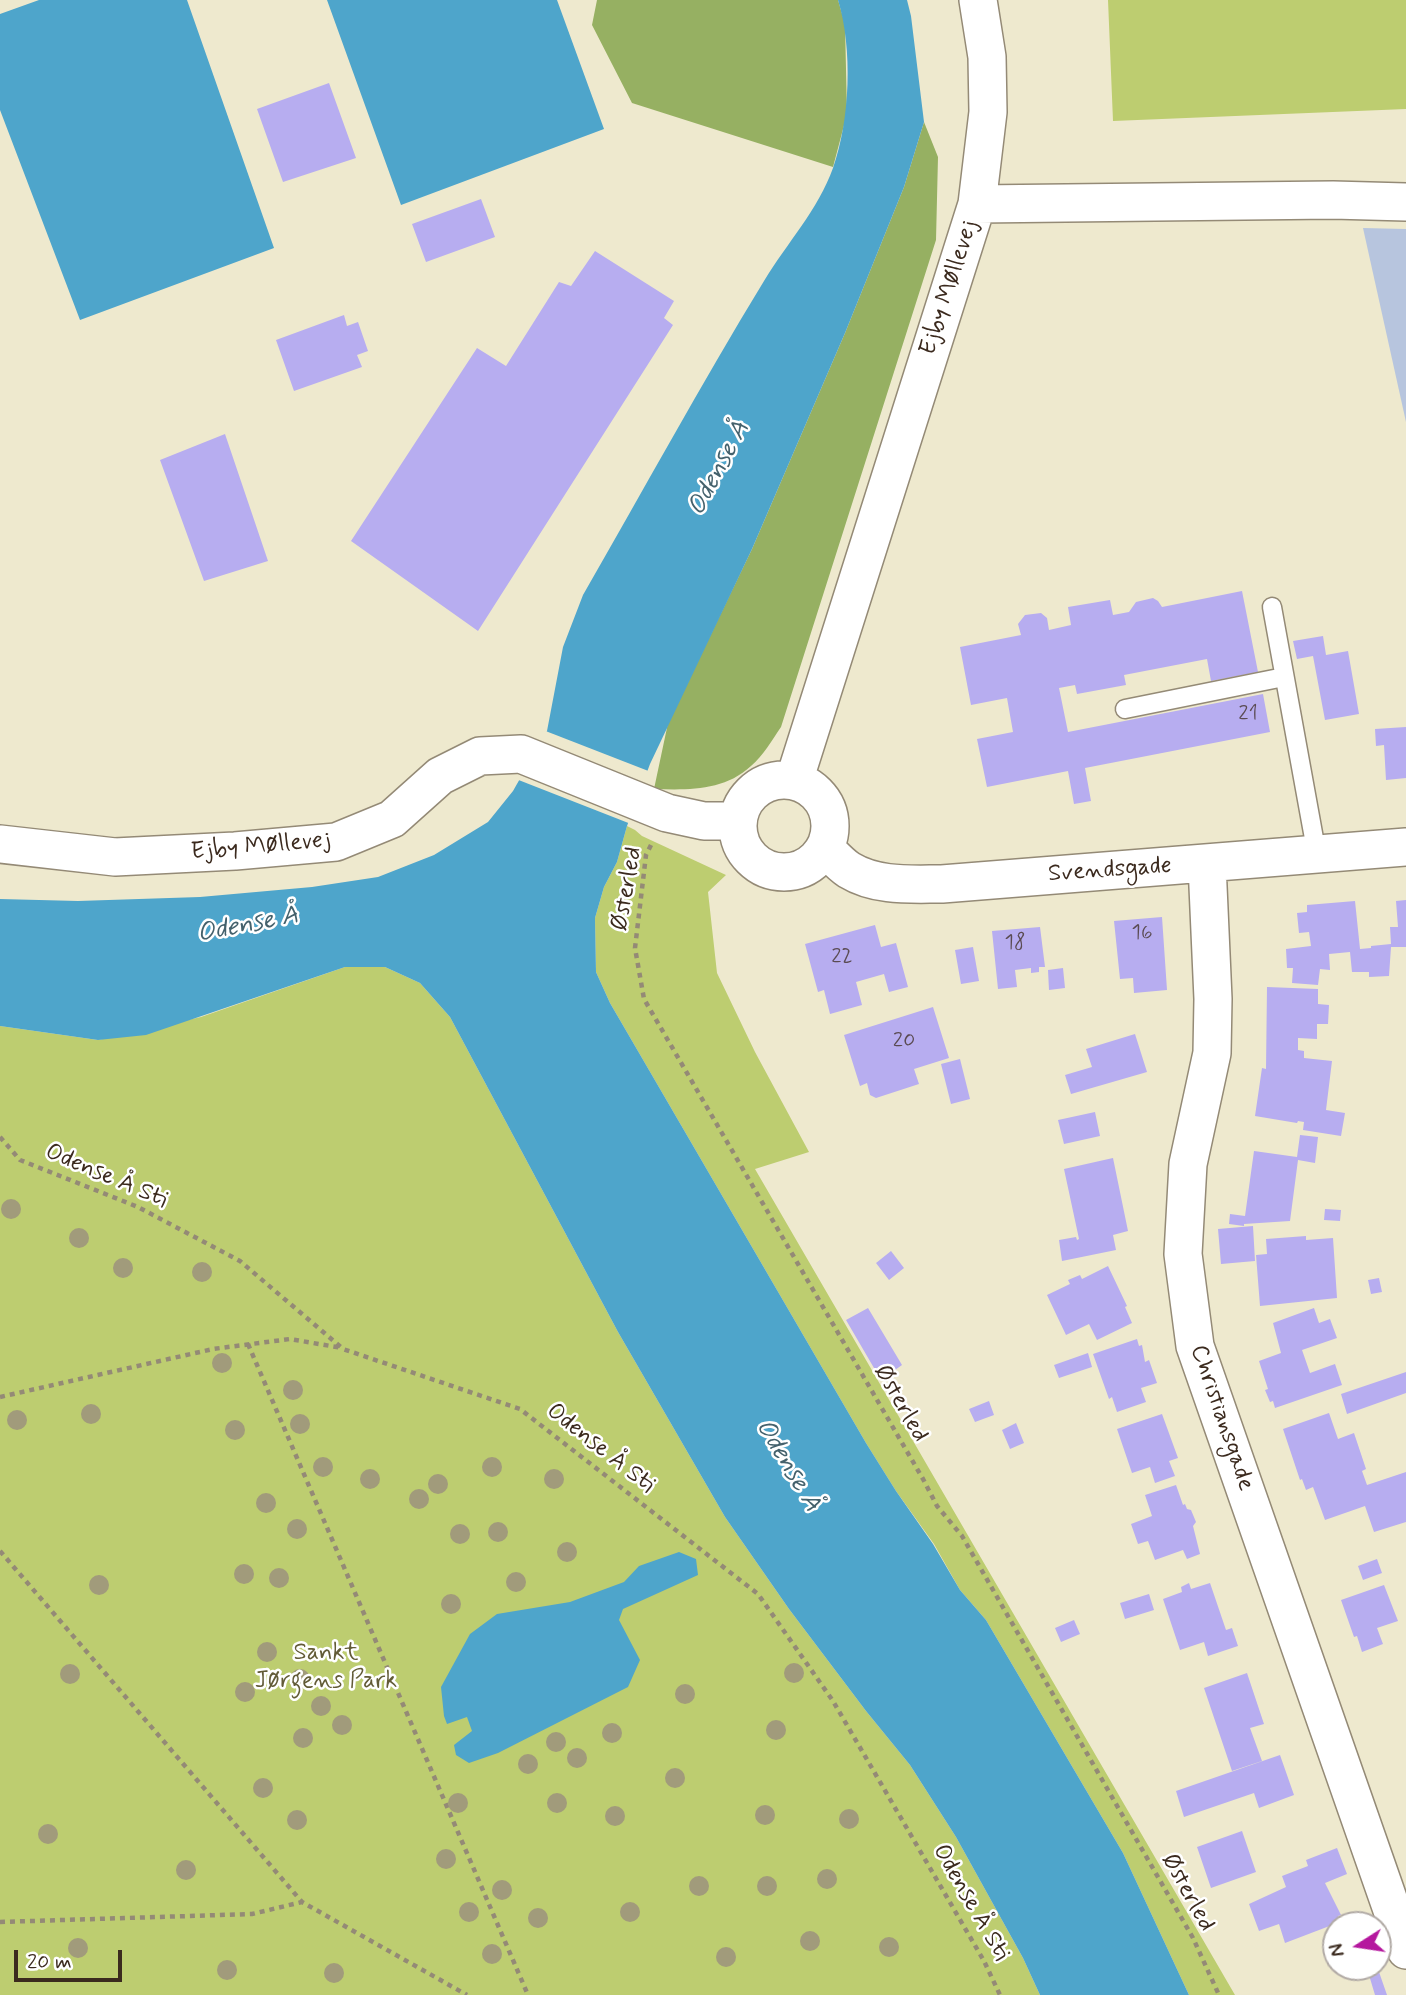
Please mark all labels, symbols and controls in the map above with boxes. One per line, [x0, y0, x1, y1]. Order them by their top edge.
street label: Ejby Møllevej [915, 217, 985, 359]
water label: Odense Å [682, 416, 758, 522]
house number: 21 [1238, 702, 1258, 728]
street label: Ejby Møllevej [190, 827, 332, 867]
street label: Østerled [606, 845, 650, 933]
street label: Svendsgade [1047, 852, 1173, 890]
water label: Odense Å [195, 901, 301, 951]
house number: 16 [1132, 921, 1152, 947]
house number: 18 [1005, 931, 1025, 957]
house number: 22 [831, 945, 853, 971]
house number: 20 [893, 1029, 915, 1055]
street label: Odense Å Sti [41, 1138, 171, 1216]
street label: Christiansgade [1183, 1341, 1259, 1495]
street label: Østerled [866, 1360, 934, 1448]
street label: Odense Å Sti [540, 1398, 660, 1500]
water label: Odense Å [747, 1414, 827, 1518]
park label: Sankt Jørgens Park [255, 1640, 397, 1696]
street label: Odense Å Sti [925, 1840, 1015, 1966]
street label: Østerled [1154, 1849, 1220, 1937]
north arrow [1322, 1911, 1392, 1981]
scale bar [18, 1936, 126, 1980]
text: N [1324, 1941, 1351, 1959]
text: 20 m [27, 1948, 72, 1976]

